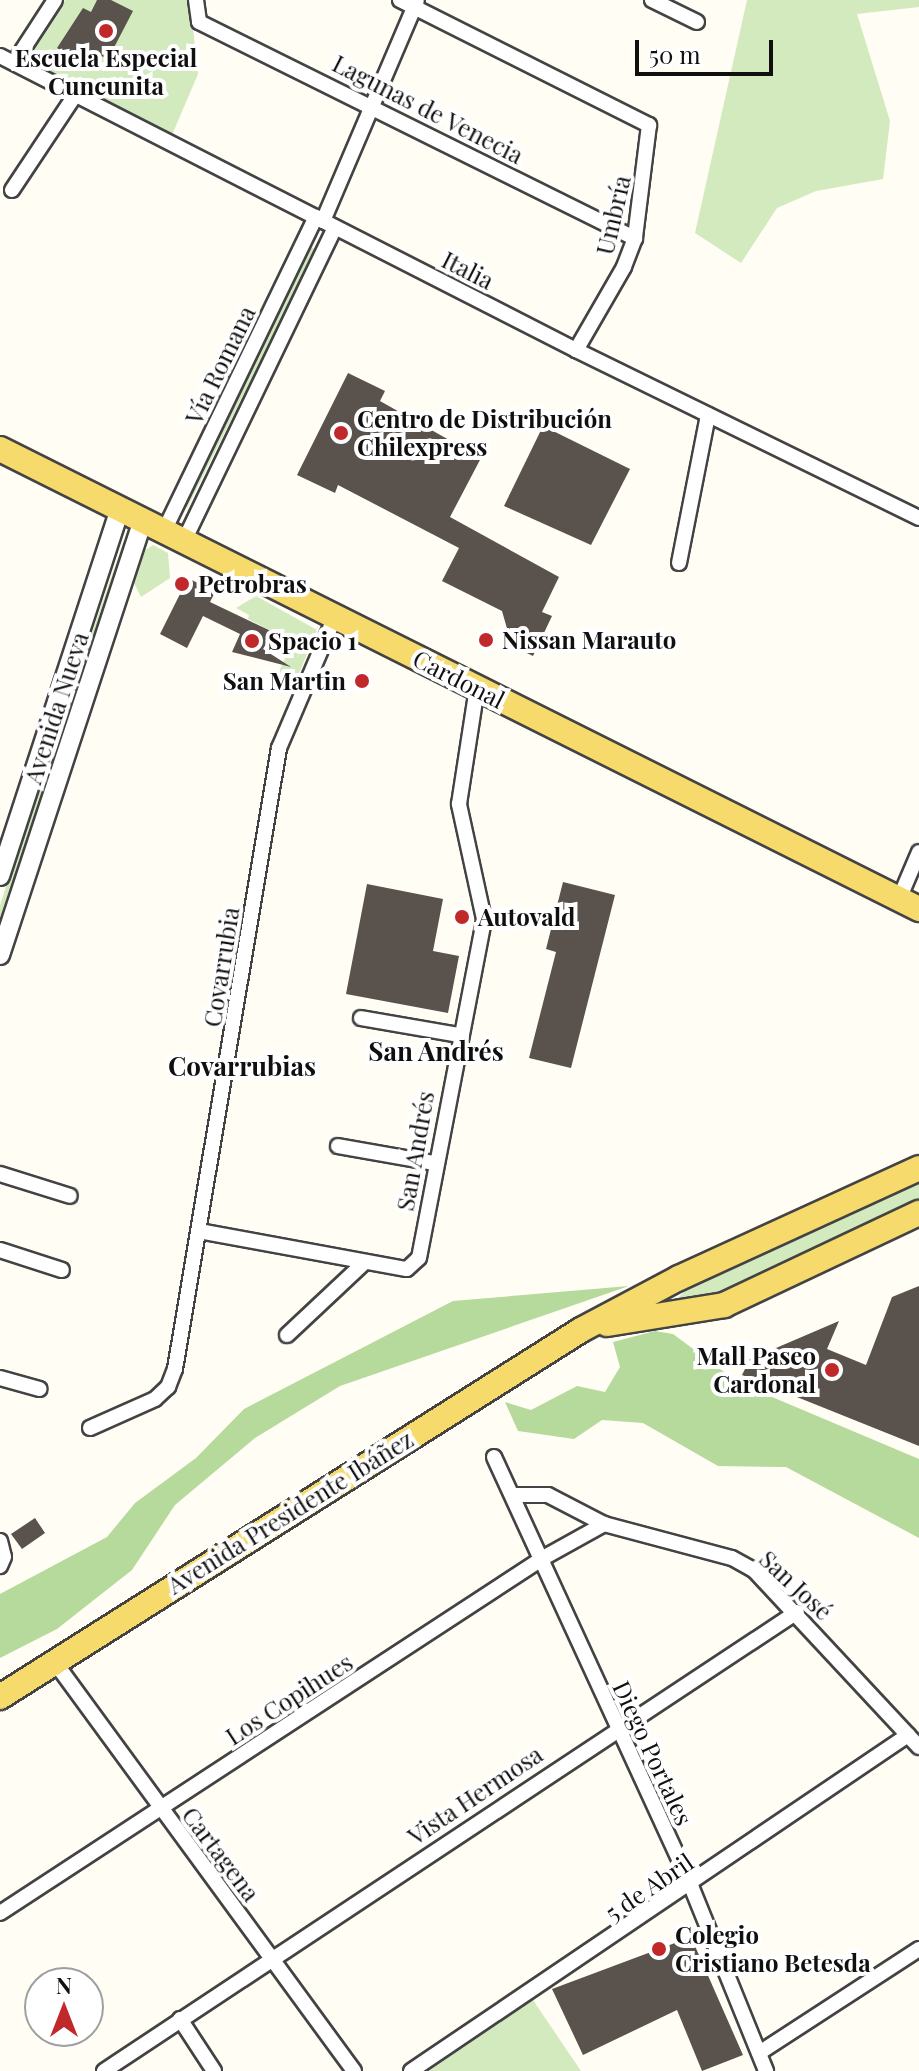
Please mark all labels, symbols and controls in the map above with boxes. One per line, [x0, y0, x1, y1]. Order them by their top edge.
marker: Escuela Especial Cuncunita [97, 22, 115, 40]
scale bar [639, 24, 777, 74]
text: 50 m [649, 38, 701, 70]
place label: Escuela Especial Cuncunita [15, 44, 197, 100]
street label: Lagunas de Venecia [328, 48, 528, 170]
street label: Umbría [590, 173, 636, 257]
street label: Italia [437, 245, 499, 295]
street label: Vía Romana [179, 301, 261, 429]
place label: Centro de Distribución Chilexpress [357, 405, 612, 461]
marker: Centro de Distribución Chilexpress [332, 424, 350, 442]
place label: Petrobras [198, 570, 307, 598]
marker: Petrobras [173, 575, 191, 593]
place label: Nissan Marauto [502, 626, 676, 654]
place label: Spacio 1 [268, 627, 357, 655]
street label: Avenida Nueva [18, 628, 94, 788]
marker: Nissan Marauto [477, 631, 495, 649]
marker: Spacio 1 [243, 632, 261, 650]
street label: Cardonal [408, 644, 510, 714]
place label: San Martin [223, 667, 346, 695]
marker: San Martin [353, 672, 371, 690]
place label: Autovald [478, 903, 575, 931]
street label: Covarrubia [197, 905, 245, 1029]
marker: Autovald [453, 908, 471, 926]
district label: San Andrés [368, 1035, 504, 1067]
district label: Covarrubias [168, 1050, 316, 1082]
street label: San Andrés [390, 1089, 440, 1213]
place label: Mall Paseo Cardonal [697, 1342, 816, 1398]
marker: Mall Paseo Cardonal [823, 1361, 841, 1379]
street label: Avenida Presidente Ibáñez [162, 1424, 418, 1600]
street label: San José [754, 1544, 838, 1626]
street label: Los Copihues [220, 1647, 358, 1751]
street label: Diego Portales [607, 1676, 699, 1830]
street label: Vista Hermosa [402, 1739, 548, 1851]
street label: Cartagena [176, 1801, 266, 1907]
street label: 5 de Abril [599, 1847, 699, 1927]
place label: Colegio Cristiano Betesda [675, 1921, 871, 1977]
marker: Colegio Cristiano Betesda [650, 1940, 668, 1958]
north arrow [24, 1967, 104, 2047]
text: N [56, 1970, 72, 2000]

